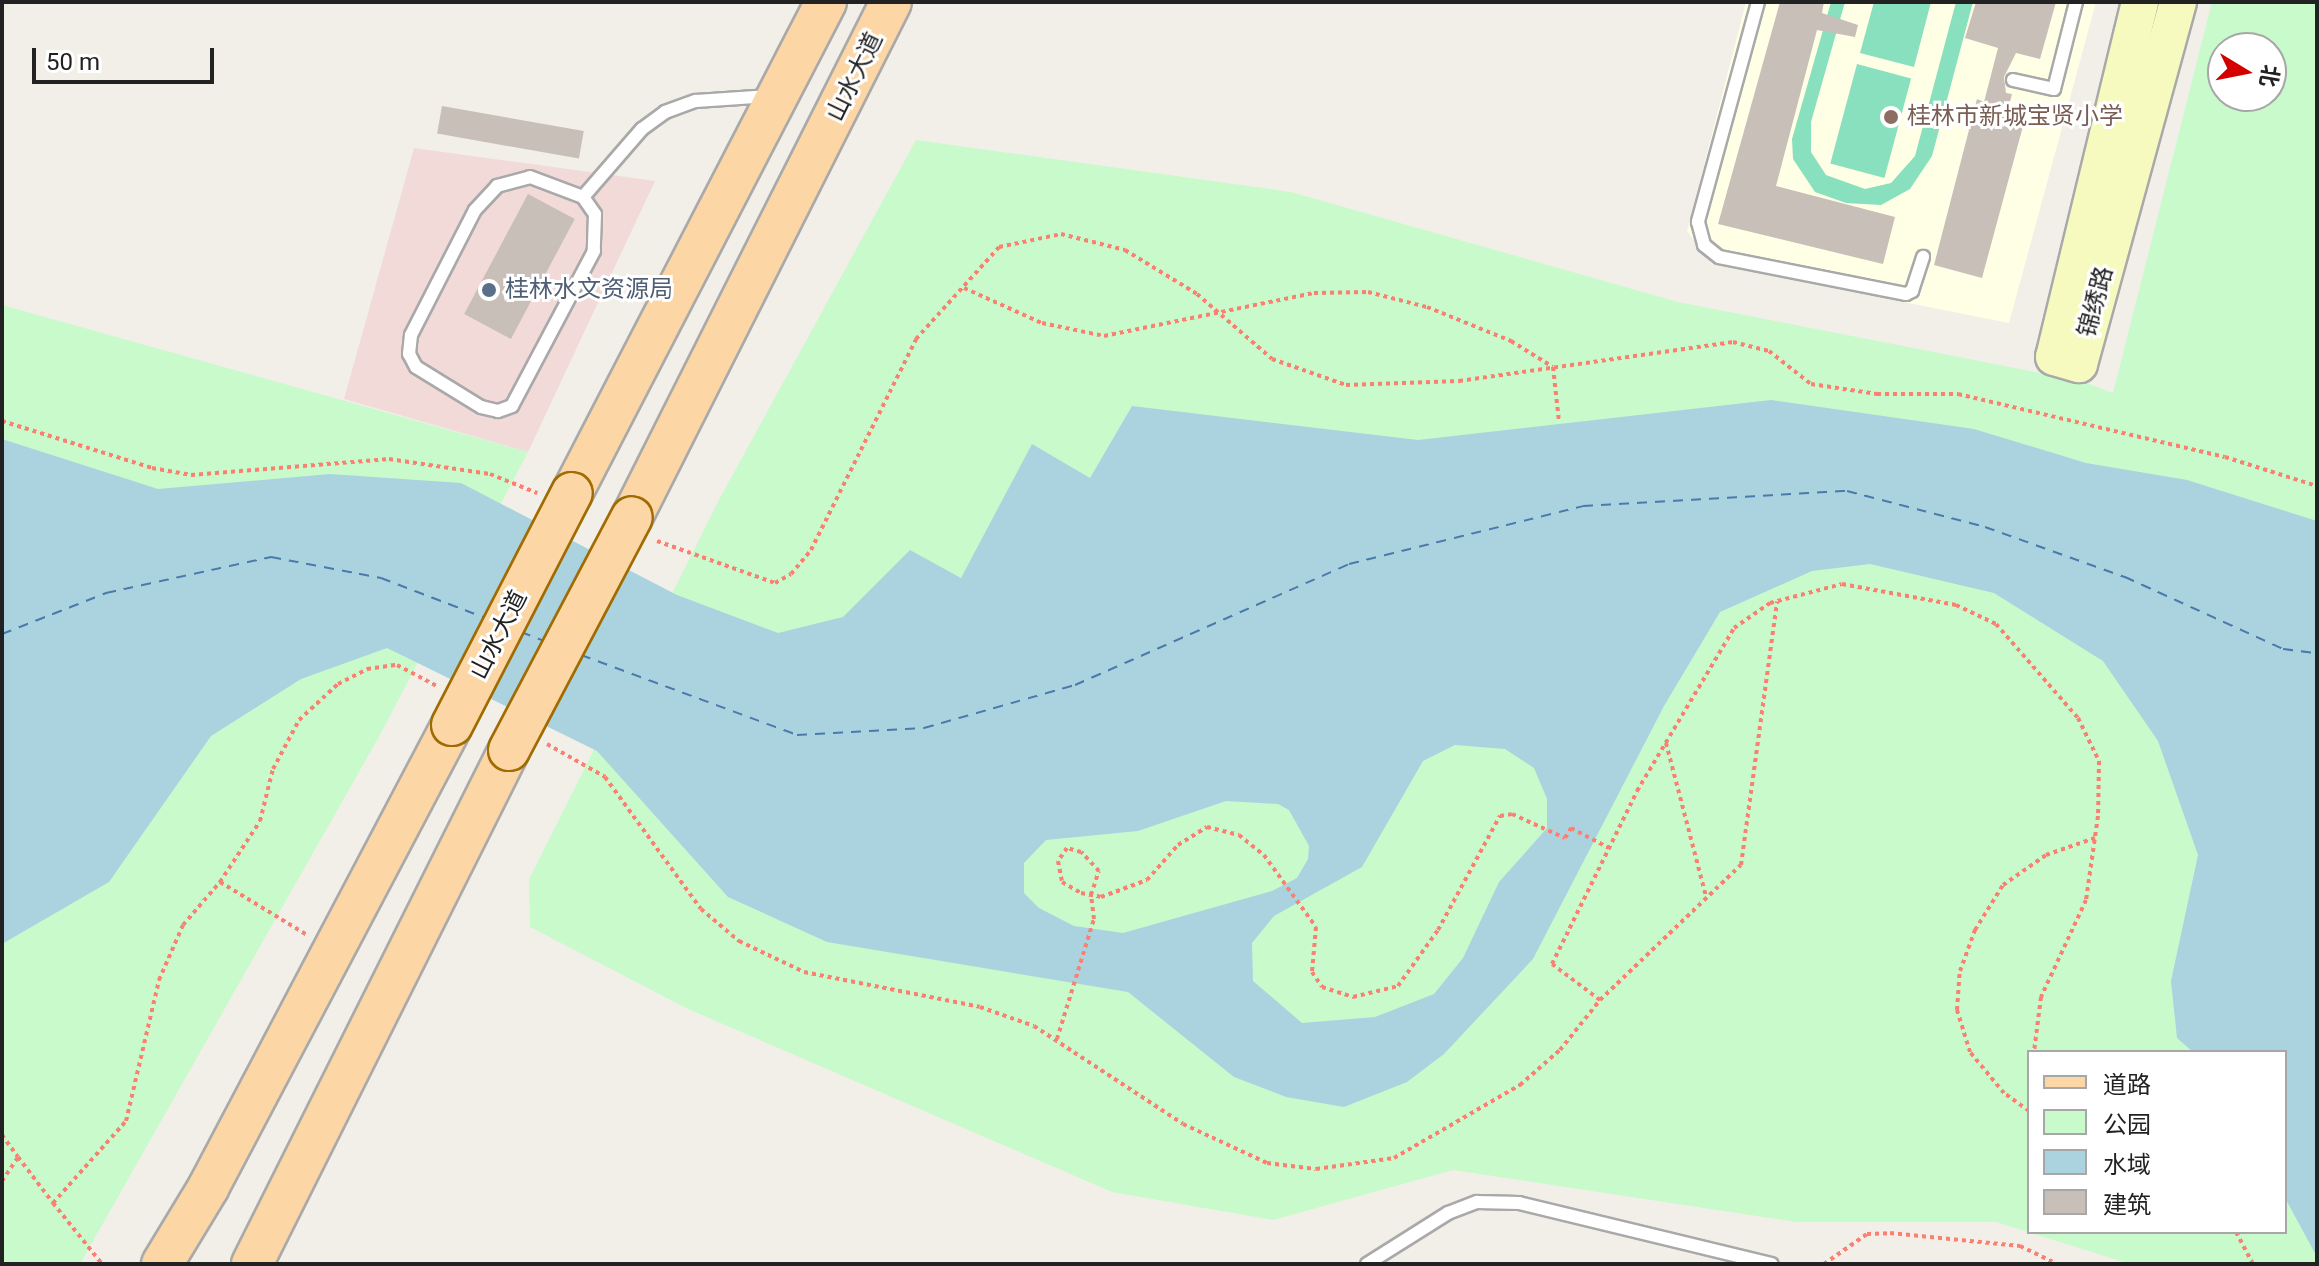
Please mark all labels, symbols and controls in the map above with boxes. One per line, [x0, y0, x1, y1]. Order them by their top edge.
street label: 山水大道 [821, 28, 889, 126]
scale bar [36, 32, 218, 82]
north arrow [2207, 32, 2287, 112]
text: 50 m [46, 48, 100, 76]
text: 北 [2255, 63, 2283, 89]
place label: 桂林市新城宝贤小学 [1907, 103, 2123, 131]
marker: 桂林市新城宝贤小学 [1882, 108, 1900, 126]
street label: 锦绣路 [2073, 263, 2119, 341]
place label: 桂林水文资源局 [505, 276, 673, 304]
marker: 桂林水文资源局 [480, 281, 498, 299]
street label: 山水大道 [464, 586, 534, 684]
legend [2027, 1050, 2287, 1234]
text: 道路 [2103, 1071, 2151, 1099]
text: 公园 [2103, 1111, 2151, 1139]
text: 水域 [2103, 1151, 2151, 1179]
text: 建筑 [2103, 1191, 2151, 1219]

